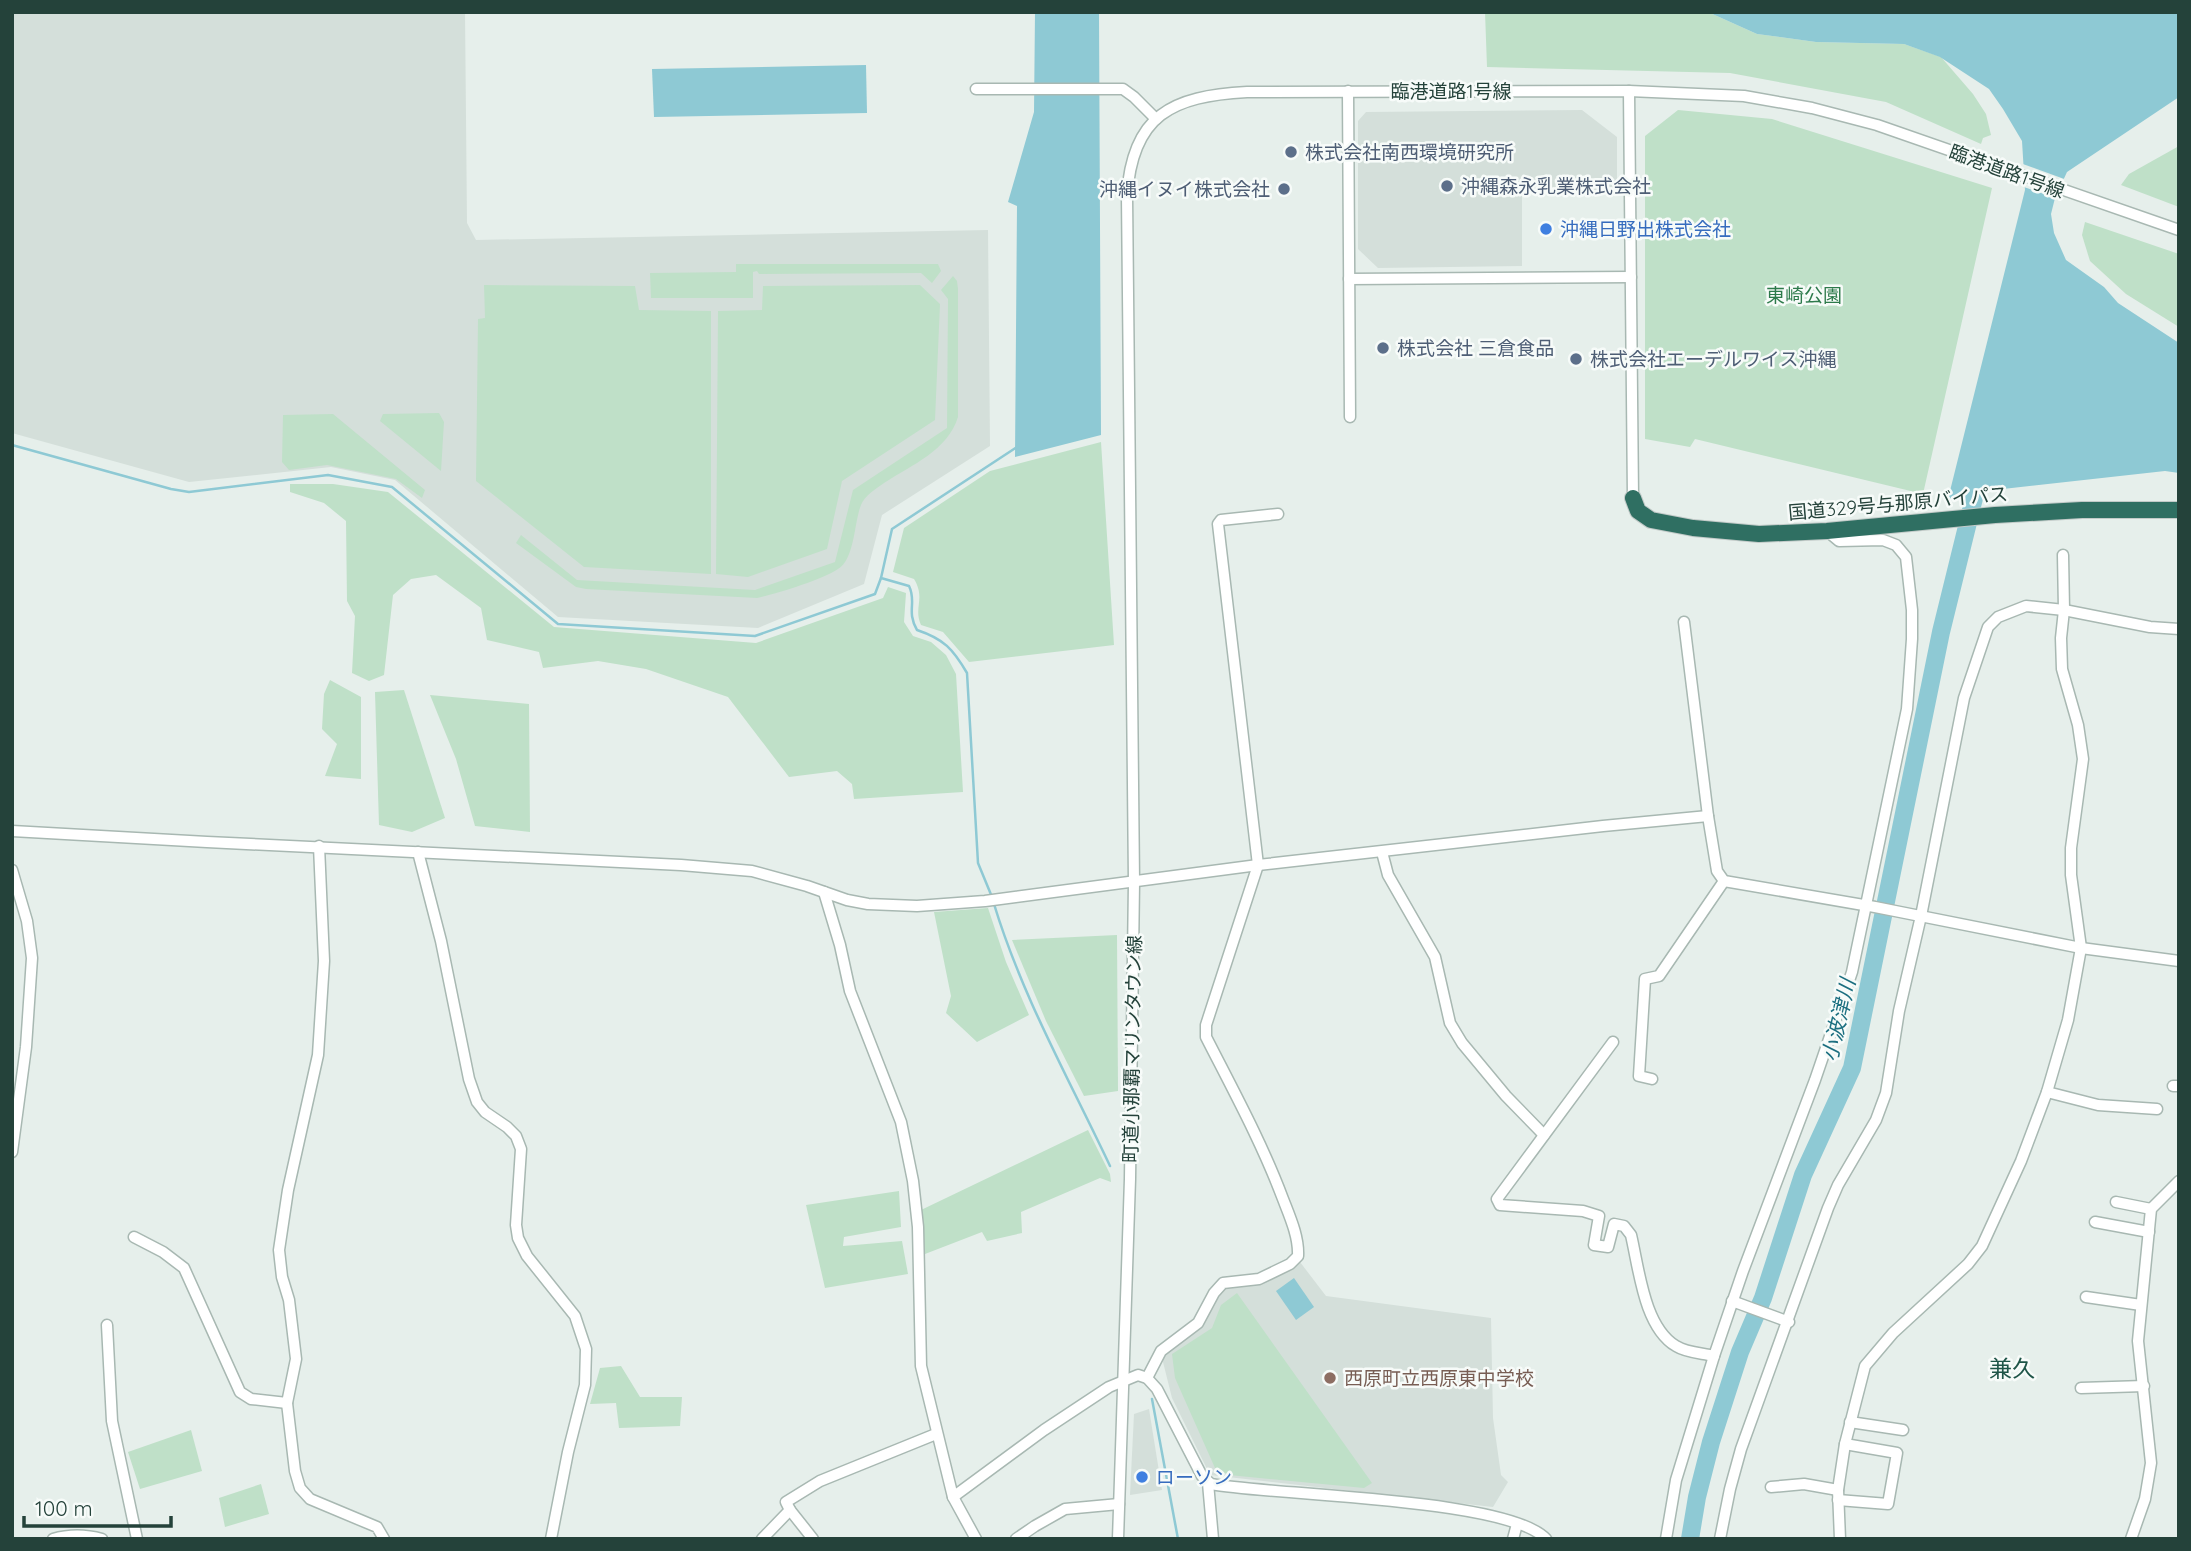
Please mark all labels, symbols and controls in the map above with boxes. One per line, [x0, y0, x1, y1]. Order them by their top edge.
street label: 臨港道路1号線 [1390, 79, 1512, 103]
street label: 臨港道路1号線 [1946, 139, 2068, 203]
place label: 株式会社南西環境研究所 [1305, 140, 1514, 164]
marker: 株式会社南西環境研究所 [1283, 144, 1299, 160]
place label: 沖縄森永乳業株式会社 [1461, 174, 1651, 198]
place label: 沖縄イヌイ株式会社 [1099, 177, 1270, 201]
marker: 沖縄森永乳業株式会社 [1439, 178, 1455, 194]
marker: 沖縄イヌイ株式会社 [1276, 181, 1292, 197]
place label: 沖縄日野出株式会社 [1560, 217, 1731, 241]
marker: 沖縄日野出株式会社 [1538, 221, 1554, 237]
park label: 東崎公園 [1766, 283, 1842, 307]
place label: 株式会社 三倉食品 [1397, 336, 1554, 360]
marker: 株式会社 三倉食品 [1375, 340, 1391, 356]
place label: 株式会社エーデルワイス沖縄 [1590, 347, 1836, 371]
marker: 株式会社エーデルワイス沖縄 [1568, 351, 1584, 367]
street label: 国道329号与那原バイパス [1787, 481, 2009, 525]
street label: 町道小那覇マリンタウン線 [1118, 935, 1146, 1163]
water label: 小波津川 [1816, 974, 1861, 1064]
district label: 兼久 [1989, 1354, 2035, 1383]
place label: 西原町立西原東中学校 [1344, 1366, 1534, 1390]
marker: 西原町立西原東中学校 [1322, 1370, 1338, 1386]
place label: ローソン [1156, 1465, 1232, 1489]
marker: ローソン [1134, 1469, 1150, 1485]
scale bar [24, 1484, 172, 1528]
text: 100 m [35, 1495, 93, 1521]

